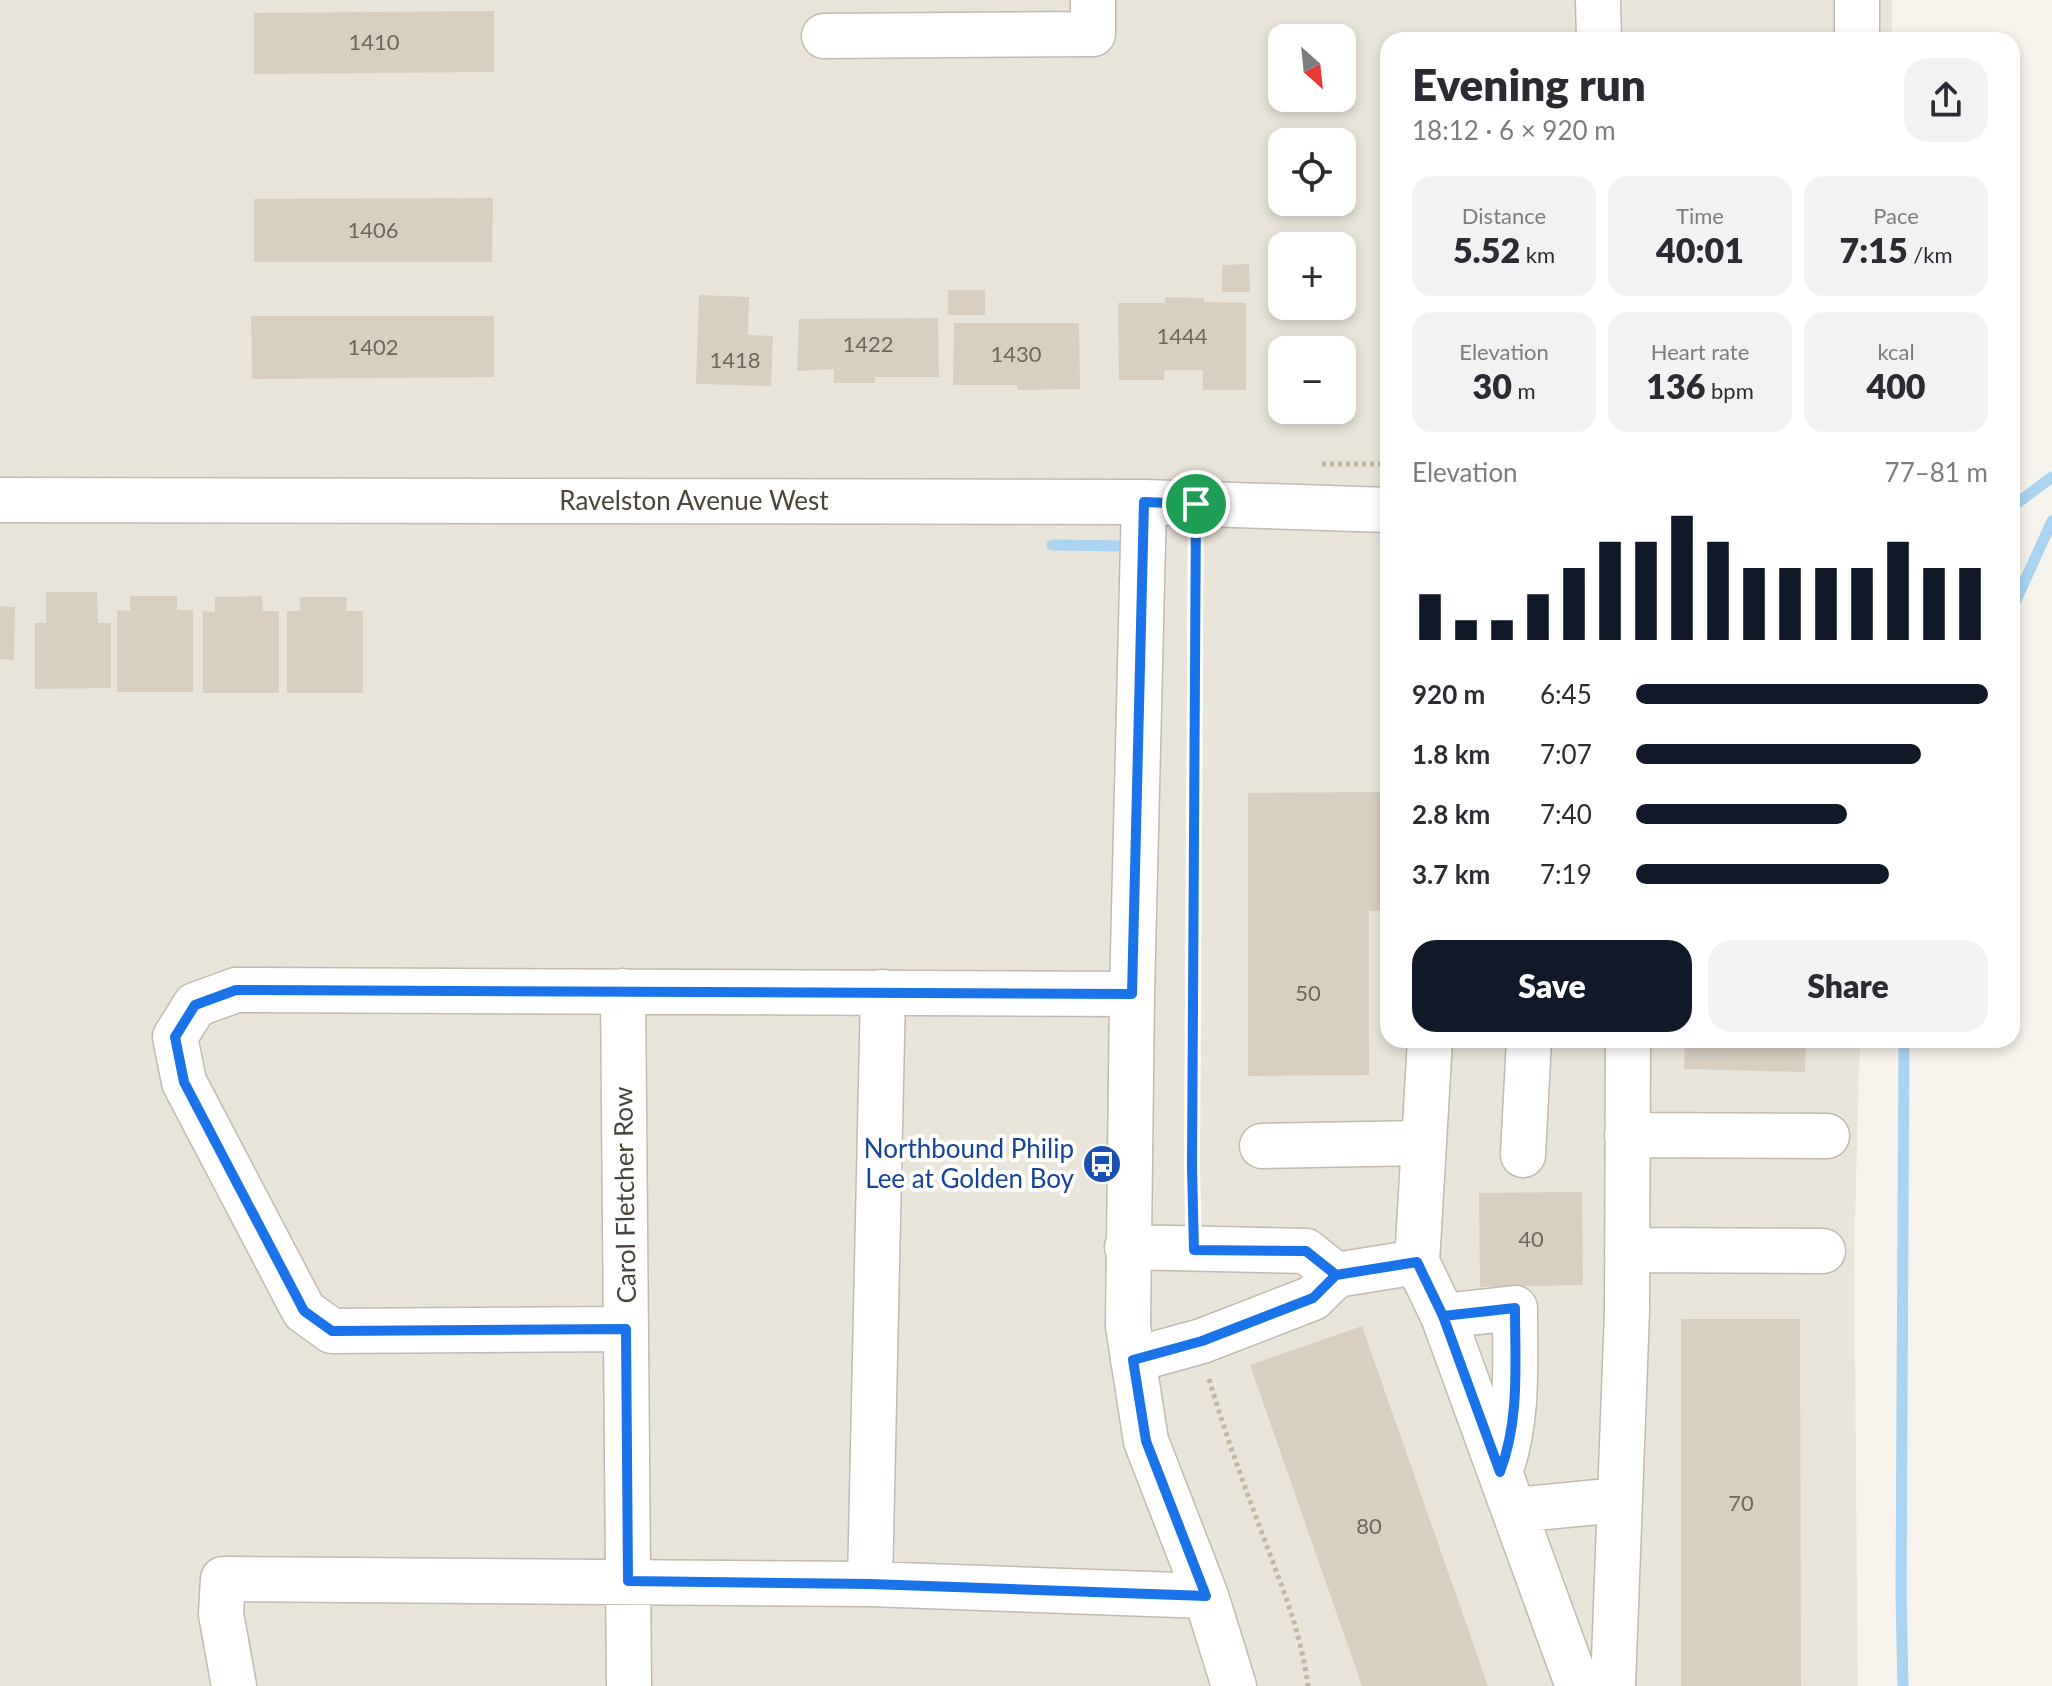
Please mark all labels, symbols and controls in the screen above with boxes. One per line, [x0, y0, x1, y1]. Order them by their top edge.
north arrow [1268, 24, 1356, 112]
map controls [1268, 24, 1356, 424]
house number: 1410 [348, 28, 400, 55]
text: Evening run [1412, 58, 1646, 110]
button: share [1904, 58, 1988, 142]
text: 18:12 · 6 × 920 m [1412, 114, 1616, 146]
button: locate [1268, 128, 1356, 216]
text: Distance [1462, 202, 1546, 229]
text: Time [1676, 202, 1724, 229]
text: Pace [1873, 202, 1919, 229]
house number: 1406 [347, 216, 399, 243]
text: 5.52 [1453, 229, 1520, 270]
text: 40:01 [1656, 229, 1744, 270]
text: 7:15 [1839, 229, 1908, 270]
button: + [1268, 232, 1356, 320]
text: km [1520, 241, 1555, 268]
text: /km [1908, 241, 1953, 268]
house number: 1444 [1156, 322, 1208, 349]
house number: 1422 [842, 330, 894, 357]
house number: 1402 [347, 333, 399, 360]
button: − [1268, 336, 1356, 424]
text: Elevation [1459, 338, 1549, 365]
text: Heart rate [1651, 338, 1749, 365]
text: kcal [1877, 338, 1915, 365]
house number: 1430 [990, 340, 1042, 367]
house number: 1418 [709, 346, 761, 373]
text: 30 [1472, 365, 1512, 406]
text: 136 [1646, 365, 1705, 406]
text: 400 [1866, 365, 1926, 406]
text: m [1512, 377, 1536, 404]
text: bpm [1705, 377, 1754, 404]
text: Elevation [1412, 456, 1518, 488]
text: 77–81 m [1885, 456, 1988, 488]
pin [1162, 470, 1230, 538]
icon: arrive [1174, 482, 1218, 526]
street label: Ravelston Avenue West [559, 484, 829, 516]
text: 920 m [1412, 678, 1485, 710]
text: 6:45 [1540, 678, 1592, 710]
text: 1.8 km [1412, 738, 1490, 770]
text: 7:07 [1540, 738, 1592, 770]
text: 2.8 km [1412, 798, 1490, 830]
text: 7:40 [1540, 798, 1592, 830]
text: 3.7 km [1412, 858, 1490, 890]
text: 7:19 [1540, 858, 1592, 890]
button: Save [1412, 940, 1692, 1032]
button: Share [1708, 940, 1988, 1032]
house number: 50 [1295, 979, 1321, 1006]
street label: Carol Fletcher Row [606, 1086, 642, 1304]
place label: Northbound Philip Lee at Golden Boy [864, 1132, 1075, 1194]
bus stop icon: Northbound Philip Lee at Golden Boy [1081, 1143, 1123, 1185]
house number: 40 [1518, 1225, 1544, 1252]
house number: 70 [1728, 1489, 1754, 1516]
house number: 80 [1356, 1512, 1382, 1539]

